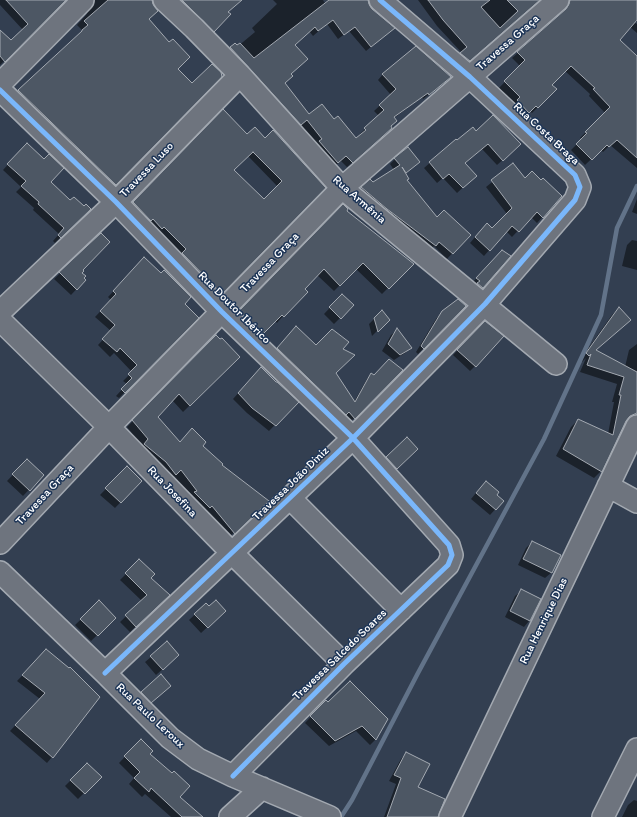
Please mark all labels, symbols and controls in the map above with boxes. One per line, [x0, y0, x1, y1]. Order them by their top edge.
street label: Travessa Graça [474, 12, 542, 74]
street label: Rua Costa Braga [510, 100, 582, 168]
street label: Travessa Luso [117, 139, 177, 201]
street label: Rua Armênia [329, 173, 389, 227]
street label: Travessa Graça [238, 230, 302, 296]
street label: Rua Doutor Ibérico [195, 269, 273, 347]
street label: Travessa João Diniz [250, 444, 332, 524]
street label: Travessa Graça [13, 461, 77, 529]
street label: Rua Josefina [144, 463, 200, 521]
street label: Rua Henrique Dias [517, 575, 571, 667]
street label: Travessa Salcedo Soares [290, 606, 390, 704]
street label: Rua Paulo Leroux [113, 680, 187, 752]

